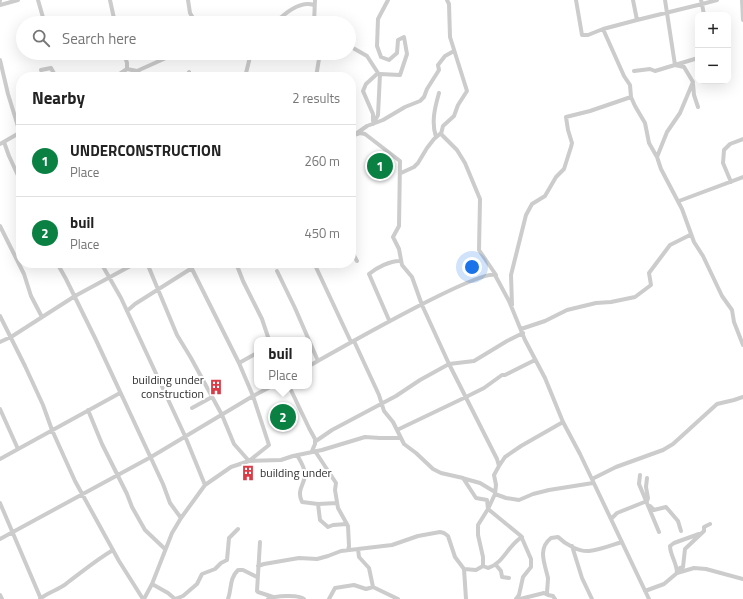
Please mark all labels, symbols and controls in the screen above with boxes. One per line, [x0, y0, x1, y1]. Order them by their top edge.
map controls [695, 12, 731, 84]
button: + [695, 12, 731, 48]
search box [16, 16, 356, 60]
icon: search [30, 27, 52, 49]
text: Search here [62, 27, 136, 50]
button: − [695, 48, 731, 84]
text: Nearby [32, 85, 85, 111]
text: 2 results [292, 88, 340, 108]
text: UNDERCONSTRUCTION [70, 139, 221, 162]
text: 1 [41, 151, 49, 171]
text: 260 m [304, 151, 340, 171]
pin: 1 [367, 151, 393, 181]
text: Place [70, 162, 99, 182]
text: buil [70, 211, 94, 234]
text: 2 [41, 223, 49, 243]
text: 450 m [304, 223, 340, 243]
text: Place [70, 234, 99, 254]
your location [462, 257, 482, 277]
popup [254, 337, 312, 389]
text: buil [268, 342, 293, 365]
text: Place [268, 365, 298, 385]
place label: building under construction [132, 370, 204, 403]
building icon: building under construction [207, 378, 225, 396]
pin: 2 [270, 402, 296, 432]
place label: building under [260, 463, 332, 482]
building icon: building under [239, 464, 257, 482]

